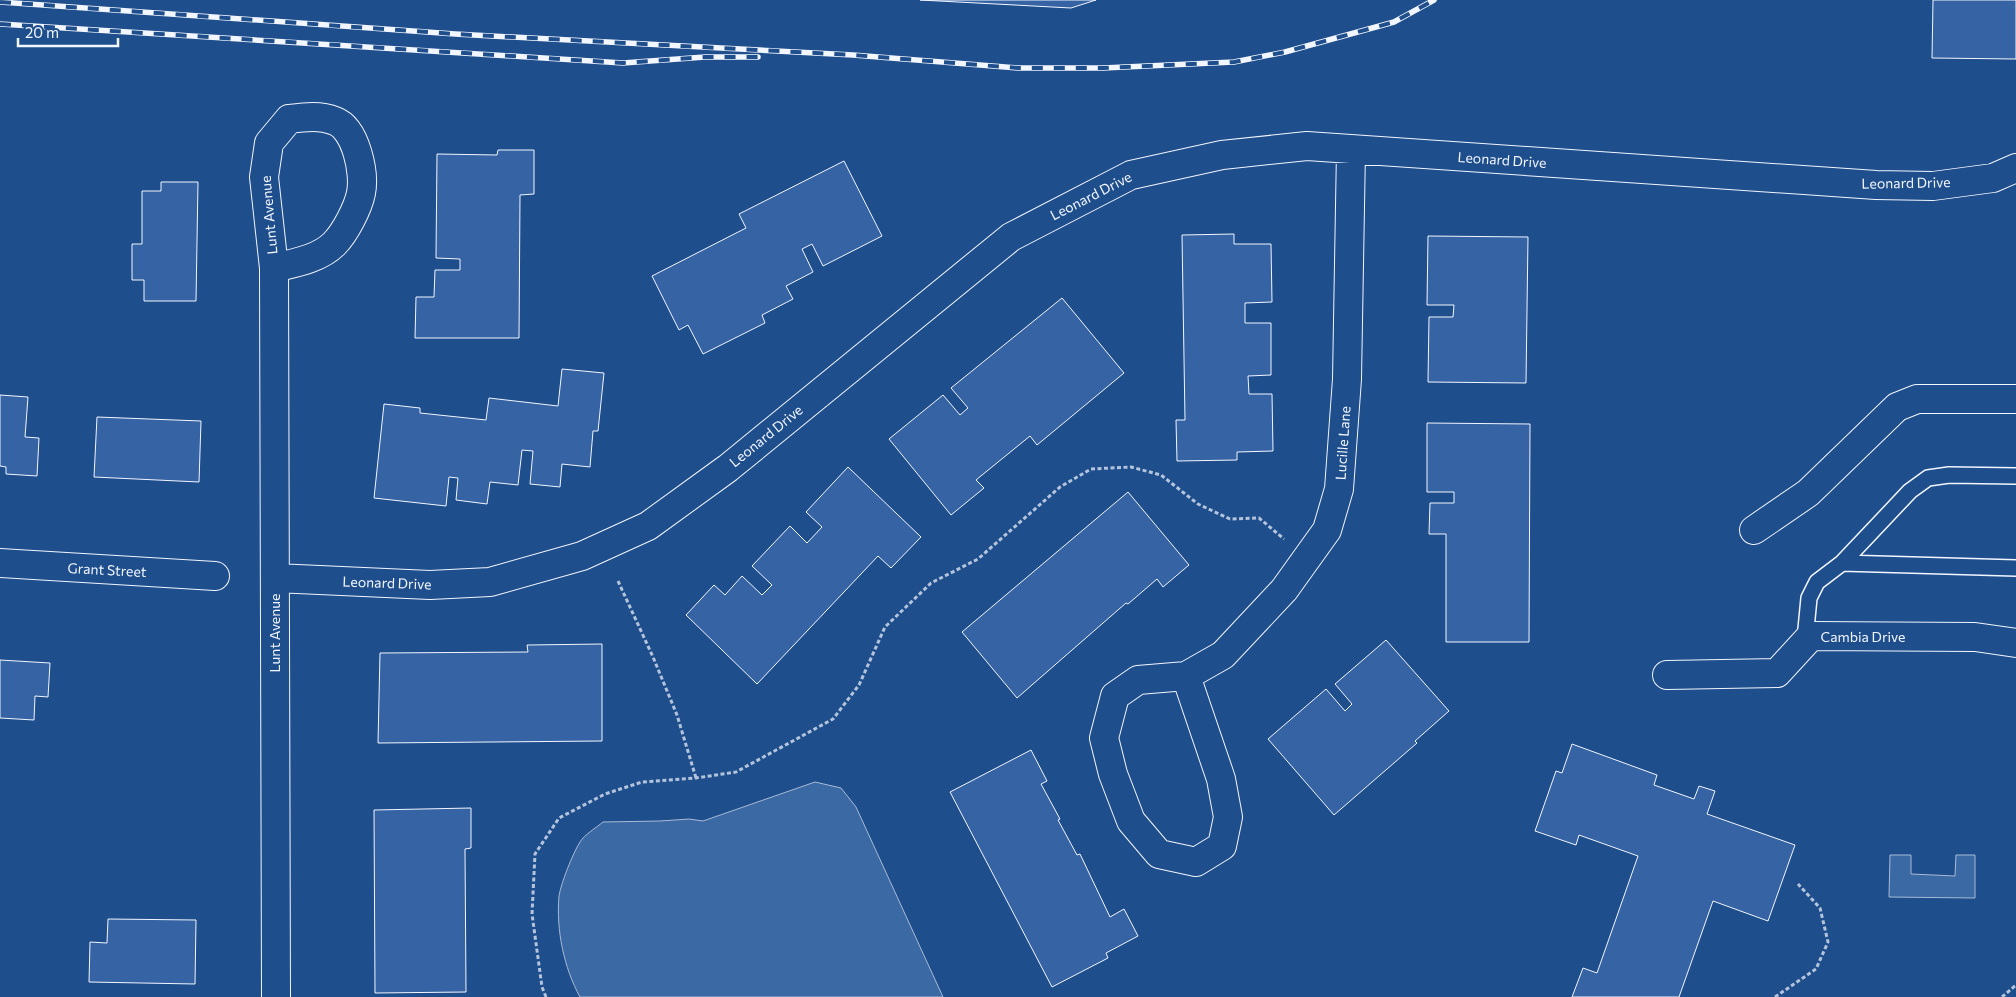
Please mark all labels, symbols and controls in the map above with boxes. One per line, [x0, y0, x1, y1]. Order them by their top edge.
scale bar [18, 15, 118, 47]
text: 20 m [25, 23, 59, 41]
street label: Leonard Drive [1457, 148, 1547, 171]
street label: Leonard Drive [1047, 168, 1134, 223]
street label: Leonard Drive [1861, 173, 1951, 192]
street label: Lunt Avenue [257, 175, 280, 255]
street label: Leonard Drive [726, 401, 806, 470]
street label: Lucille Lane [1331, 405, 1354, 481]
street label: Grant Street [67, 559, 147, 580]
street label: Leonard Drive [342, 572, 432, 593]
street label: Lunt Avenue [266, 594, 283, 672]
street label: Cambia Drive [1821, 628, 1905, 645]

